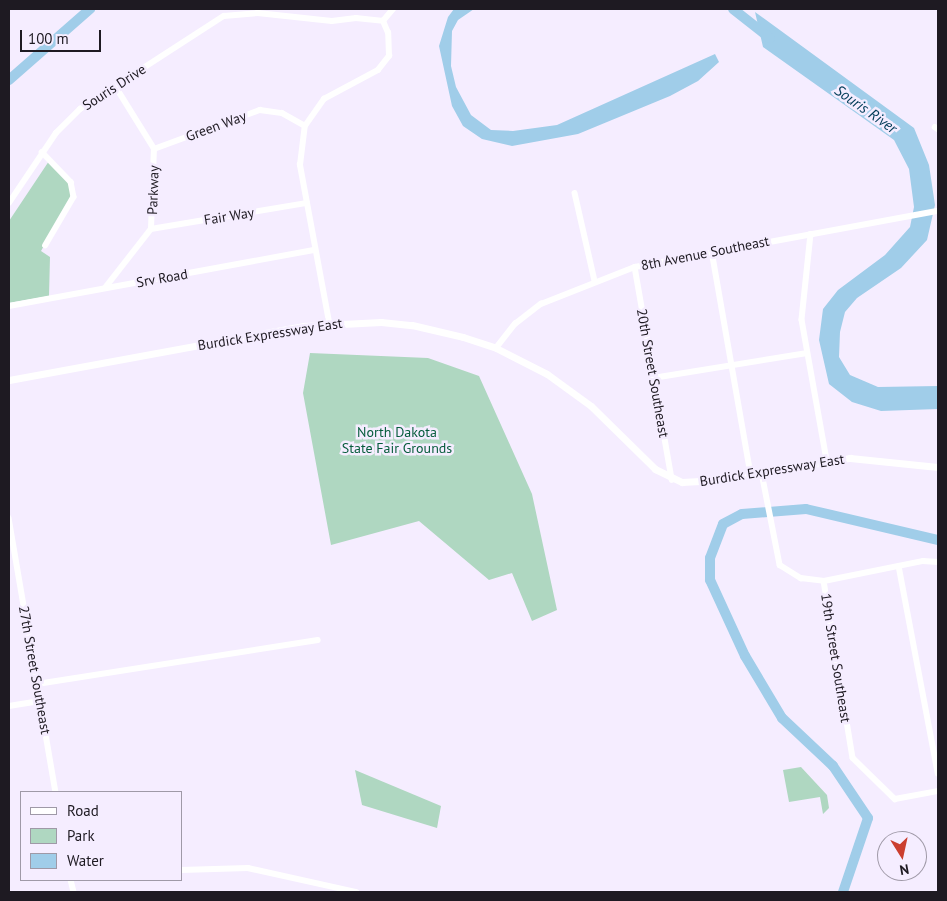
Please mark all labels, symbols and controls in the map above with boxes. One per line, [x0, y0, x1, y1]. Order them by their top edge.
scale bar [22, 20, 104, 52]
text: 100 m [28, 29, 69, 48]
street label: Souris Drive [79, 60, 149, 114]
water label: Souris River [831, 81, 901, 137]
street label: Green Way [183, 107, 249, 145]
street label: Parkway [144, 165, 162, 215]
street label: Fair Way [203, 204, 255, 228]
street label: 8th Avenue Southeast [639, 232, 771, 274]
street label: Srv Road [135, 265, 189, 291]
street label: 20th Street Southeast [633, 307, 673, 439]
street label: Burdick Expressway East [196, 314, 344, 354]
park label: North Dakota State Fair Grounds [342, 424, 452, 457]
street label: Burdick Expressway East [698, 450, 846, 490]
street label: 19th Street Southeast [817, 592, 855, 724]
street label: 27th Street Southeast [15, 604, 55, 736]
legend [20, 791, 182, 881]
text: Road [67, 801, 99, 820]
text: Park [67, 826, 95, 845]
north arrow [877, 831, 927, 881]
text: Water [67, 851, 104, 870]
text: N [898, 860, 911, 879]

